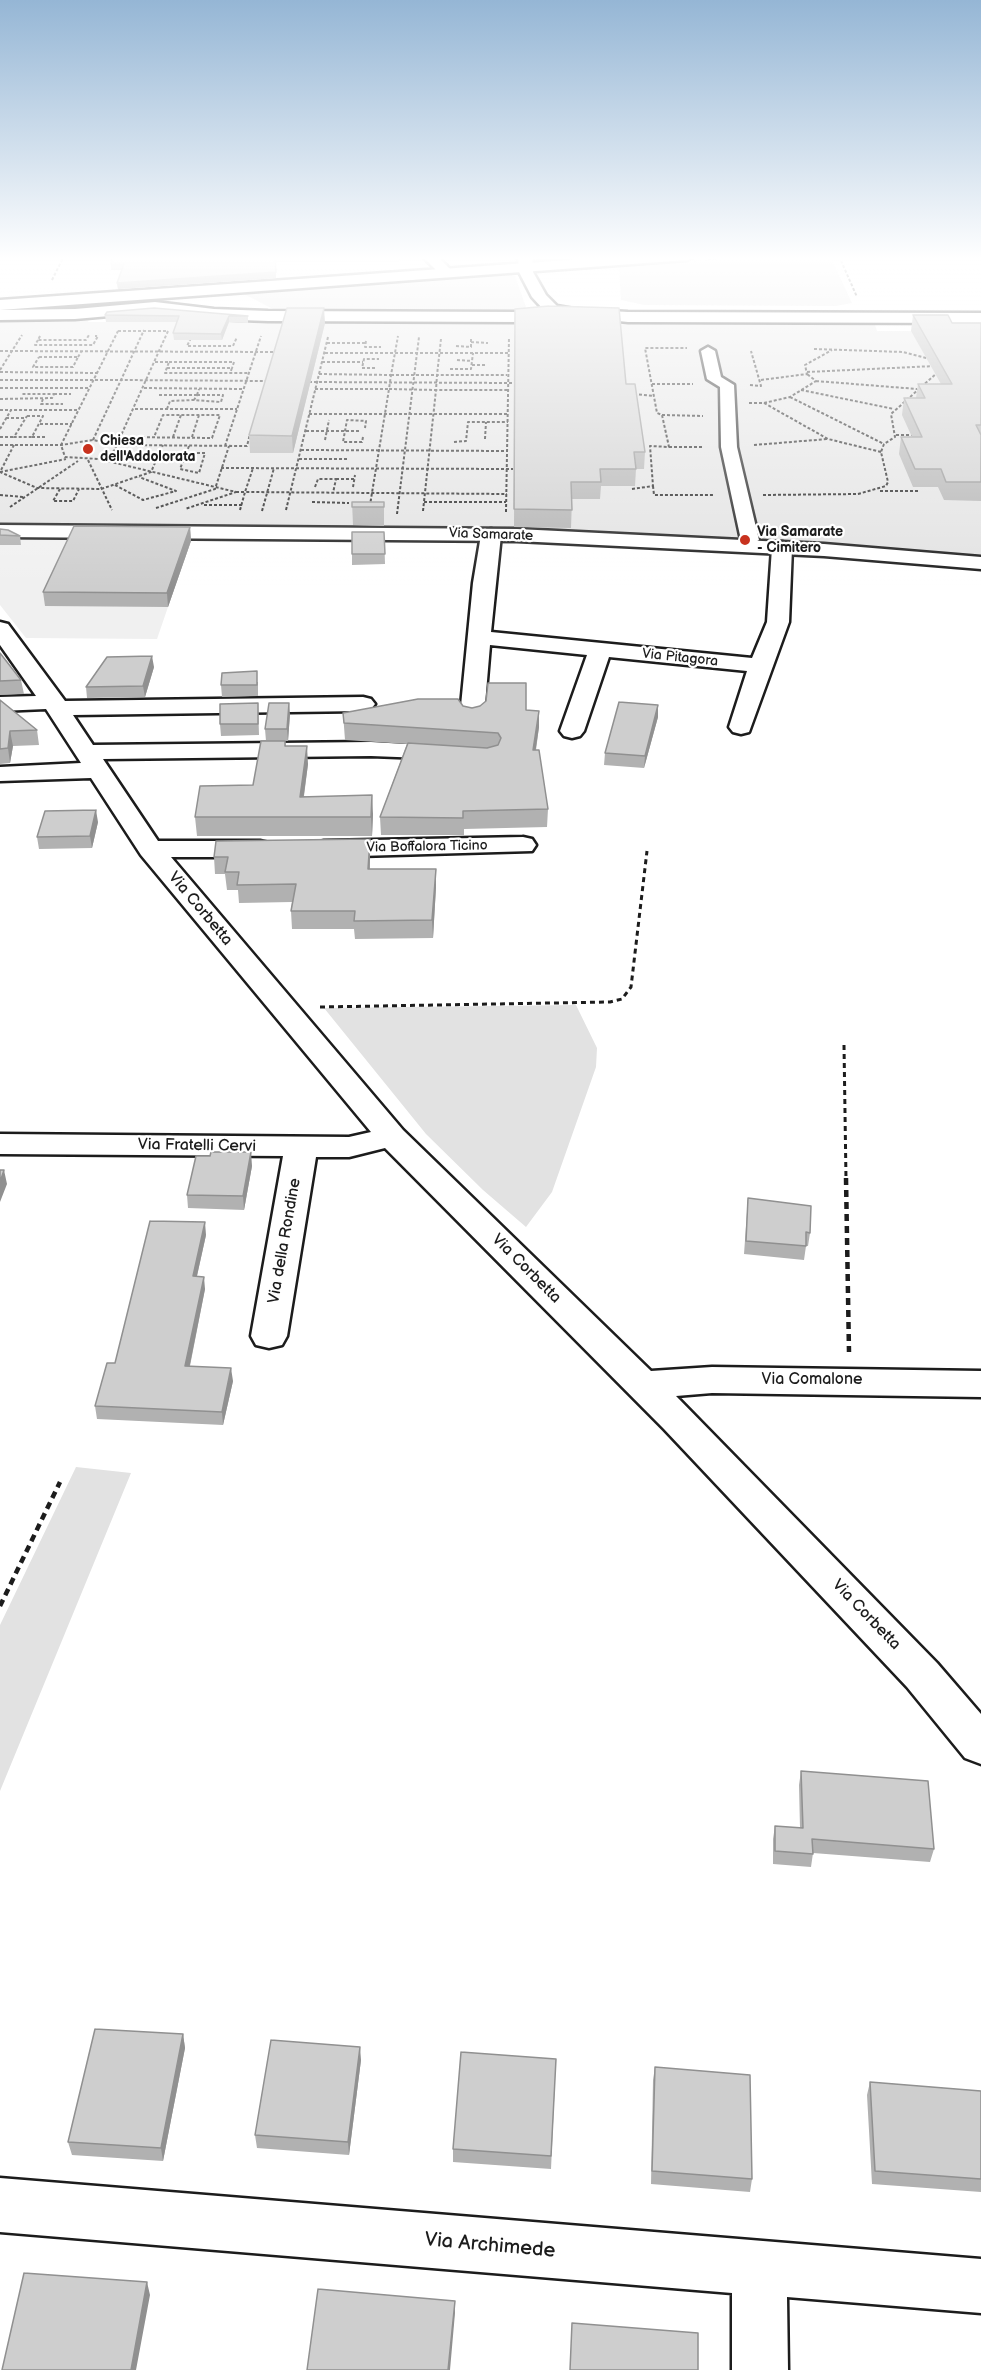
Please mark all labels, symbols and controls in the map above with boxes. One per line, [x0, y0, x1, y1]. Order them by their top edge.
place label: Chiesa dell'Addolorata [100, 433, 196, 466]
marker: Chiesa dell'Addolorata [81, 442, 95, 456]
place label: Via Samarate - Cimitero [757, 524, 843, 556]
street label: Via Samarate [449, 525, 533, 545]
marker: Via Samarate - Cimitero [738, 533, 752, 547]
street label: Via Pitagora [641, 646, 719, 670]
street label: Via Boffalora Ticino [366, 838, 488, 856]
street label: Via Corbetta [164, 868, 236, 950]
street label: Via Fratelli Cervi [138, 1135, 256, 1157]
street label: Via della Rondine [265, 1177, 305, 1305]
street label: Via Corbetta [487, 1230, 565, 1308]
street label: Via Comalone [762, 1370, 862, 1390]
street label: Via Corbetta [828, 1576, 904, 1654]
street label: Via Archimede [424, 2228, 556, 2264]

